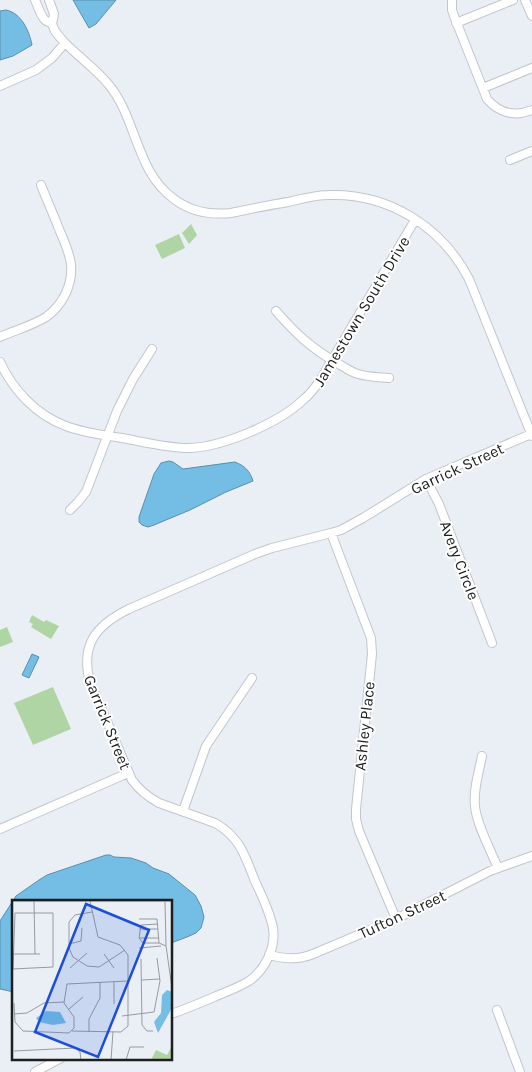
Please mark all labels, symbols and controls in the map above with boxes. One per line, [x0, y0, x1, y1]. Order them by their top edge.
street label: Jamestown South Drive [309, 233, 414, 390]
street label: Garrick Street [408, 439, 507, 498]
street label: Avery Circle [436, 518, 483, 603]
street label: Garrick Street [80, 672, 135, 772]
street label: Ashley Place [350, 680, 379, 772]
street label: Tufton Street [356, 886, 449, 943]
inset map [12, 900, 172, 1060]

